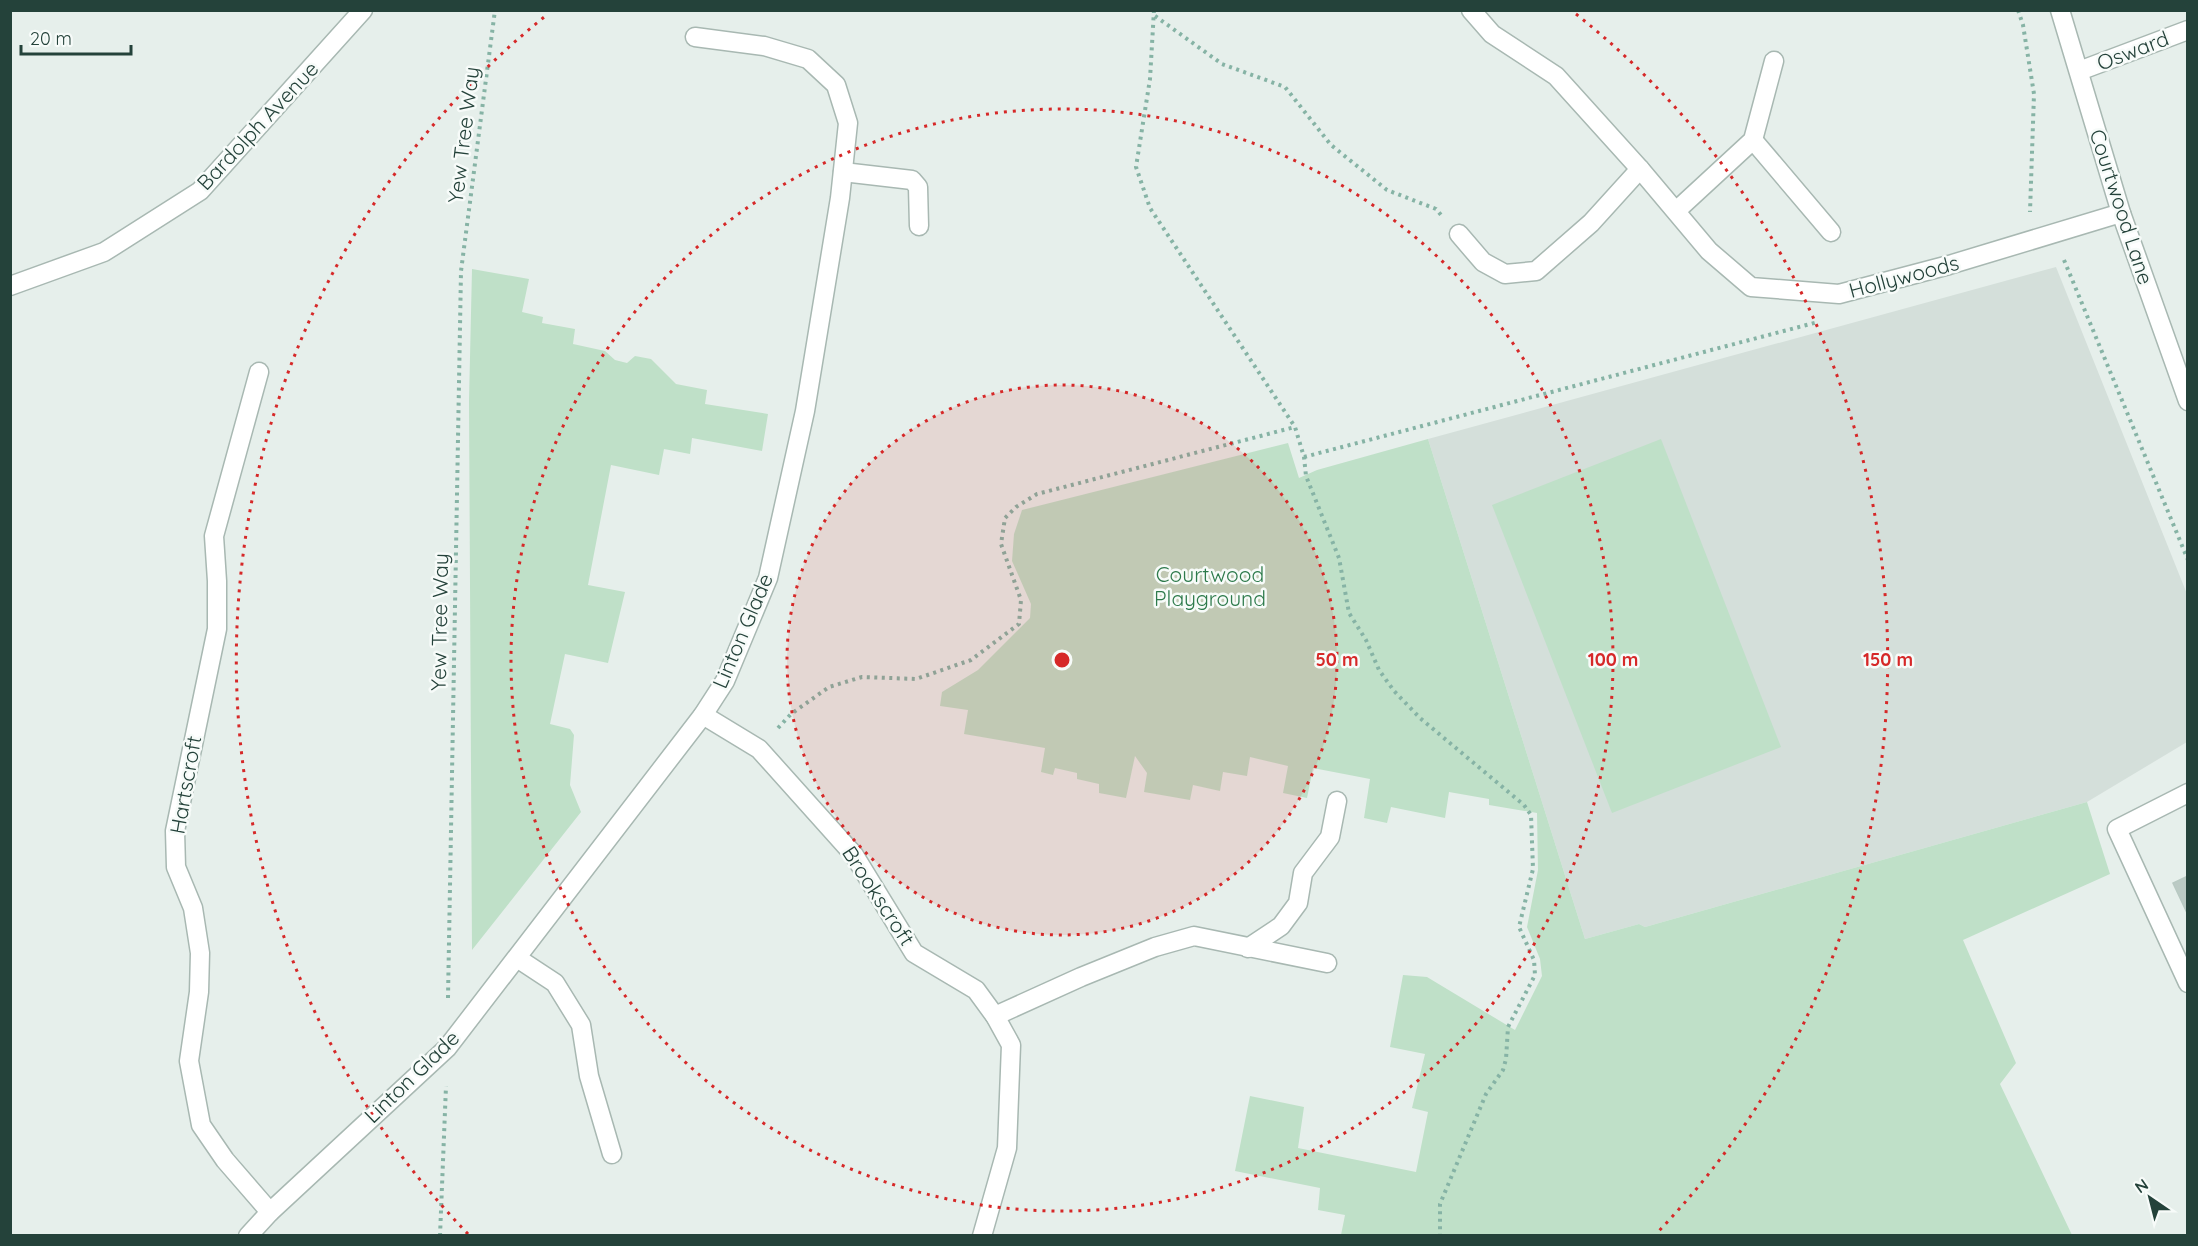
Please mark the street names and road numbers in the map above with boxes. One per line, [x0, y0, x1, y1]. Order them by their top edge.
street label: Osward [2093, 25, 2172, 76]
street label: Bardolph Avenue [191, 56, 324, 195]
street label: Yew Tree Way [442, 65, 484, 205]
street label: Courtwood Lane [2085, 126, 2159, 288]
street label: Hollywoods [1846, 249, 1962, 303]
street label: Yew Tree Way [425, 553, 453, 691]
street label: Linton Glade [706, 569, 778, 692]
street label: Hartscroft [164, 734, 206, 836]
street label: Brookscroft [837, 841, 921, 950]
street label: Linton Glade [358, 1025, 464, 1128]

